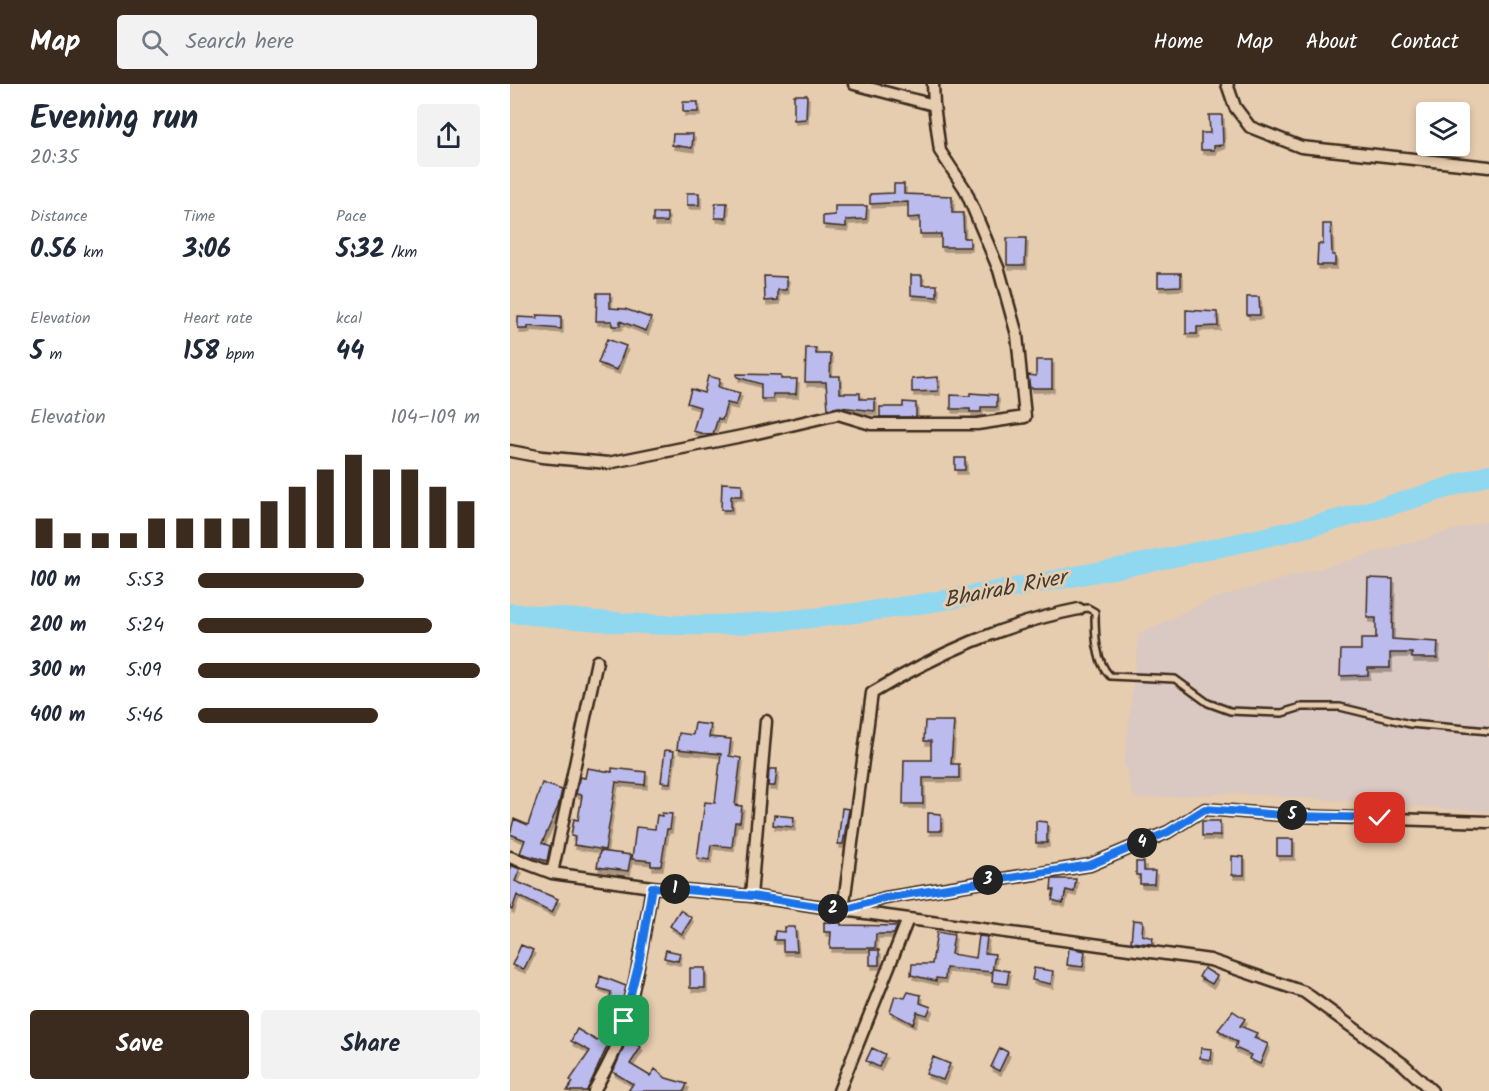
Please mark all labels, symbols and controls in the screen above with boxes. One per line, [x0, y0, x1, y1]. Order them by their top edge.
search box [117, 15, 537, 69]
text: Map [30, 20, 81, 65]
text: Search here [186, 25, 294, 60]
icon: search [138, 26, 171, 59]
text: Home [1154, 26, 1203, 59]
text: Map [1236, 26, 1273, 59]
text: About [1306, 26, 1357, 59]
text: Contact [1390, 26, 1459, 59]
text: Evening run [30, 93, 198, 146]
map controls [1416, 102, 1470, 156]
button: layers [1416, 102, 1470, 156]
button: share [417, 104, 480, 167]
text: 20:35 [30, 142, 79, 174]
text: Distance [30, 204, 88, 229]
text: Time [183, 204, 215, 229]
text: Pace [336, 204, 367, 229]
text: 0.56 [30, 229, 77, 271]
text: 3:06 [183, 229, 231, 271]
text: 5:32 [336, 229, 385, 271]
text: km [77, 240, 103, 265]
text: /km [385, 240, 417, 265]
text: Elevation [30, 306, 91, 331]
text: Heart rate [183, 306, 253, 331]
text: kcal [336, 306, 362, 331]
text: 5 [30, 331, 43, 373]
text: 158 [183, 331, 219, 373]
text: 44 [336, 331, 364, 373]
text: m [43, 342, 62, 367]
text: bpm [219, 342, 255, 367]
text: Elevation [30, 402, 106, 434]
text: 104–109 m [391, 402, 480, 434]
water label: Bhairab River [941, 560, 1074, 619]
text: 100 m [30, 565, 81, 597]
text: 5:53 [126, 565, 164, 597]
text: 200 m [30, 610, 86, 642]
text: 5:24 [126, 610, 164, 642]
text: 300 m [30, 655, 86, 687]
text: 5:09 [126, 655, 161, 687]
text: 400 m [30, 700, 86, 732]
text: 5:46 [126, 700, 164, 732]
pin [1354, 792, 1405, 843]
pin: 5 [1277, 800, 1307, 830]
icon: check [1363, 801, 1396, 834]
text: 5 [1288, 802, 1296, 827]
pin: 4 [1127, 828, 1157, 858]
text: 4 [1138, 830, 1146, 855]
pin: 3 [973, 865, 1003, 895]
text: 3 [984, 867, 992, 892]
pin: 1 [660, 874, 690, 904]
text: 1 [673, 876, 677, 901]
pin: 2 [818, 894, 848, 924]
text: 2 [828, 896, 838, 921]
pin [598, 995, 649, 1046]
icon: arrive [607, 1004, 640, 1037]
button: Save [30, 1010, 249, 1079]
button: Share [261, 1010, 480, 1079]

